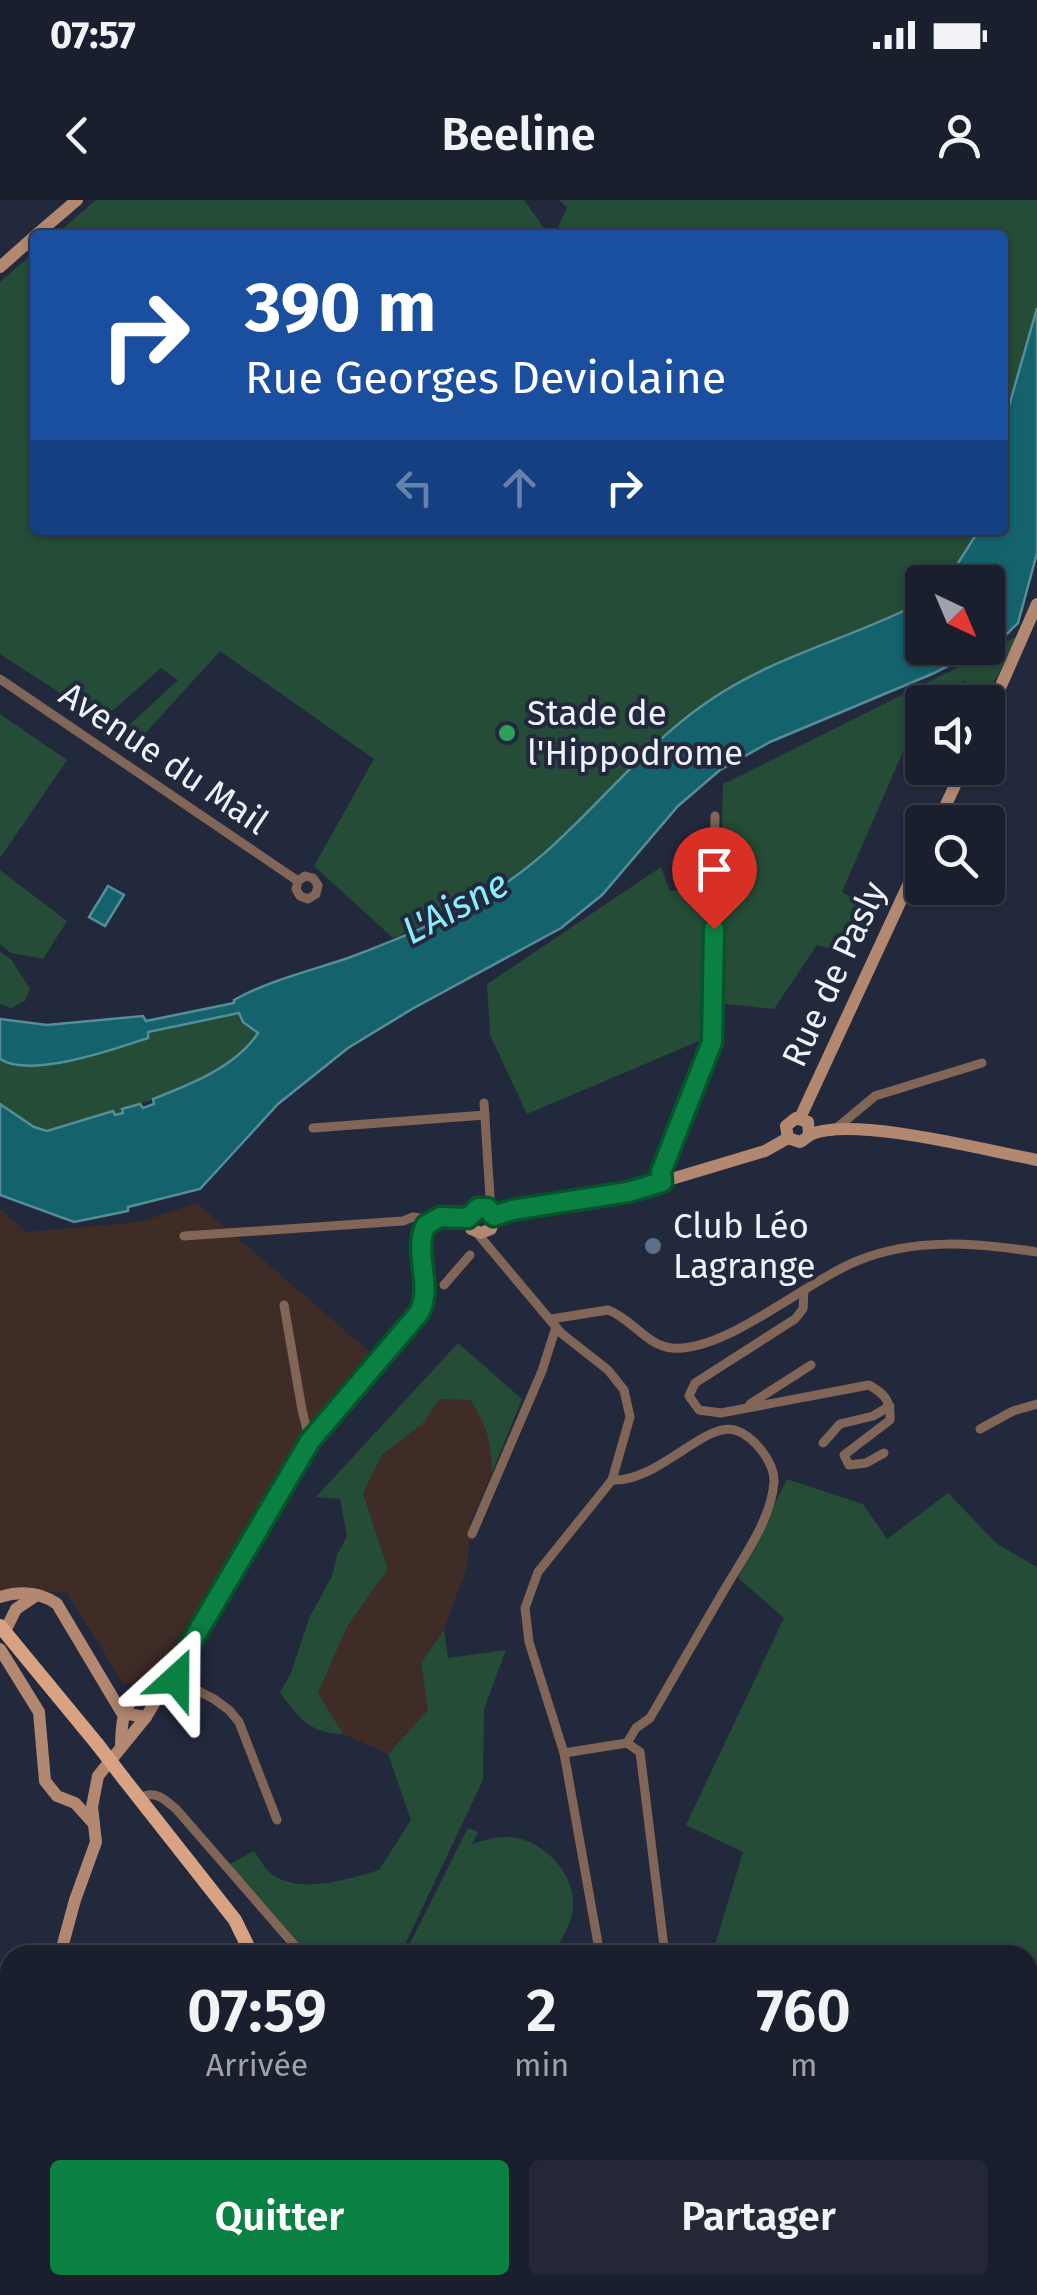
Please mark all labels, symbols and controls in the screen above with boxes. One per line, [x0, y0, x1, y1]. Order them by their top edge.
text: 07:57 [50, 12, 136, 58]
icon: back [50, 108, 105, 163]
text: Beeline [441, 108, 596, 162]
icon: person [932, 108, 987, 163]
text: 390 m [245, 266, 437, 350]
icon: right [80, 270, 210, 400]
text: Rue Georges Deviolaine [245, 351, 726, 405]
icon: left [387, 460, 442, 515]
icon: ahead [492, 460, 547, 515]
icon: right [597, 460, 652, 515]
north arrow [905, 565, 1005, 665]
map controls [905, 565, 1005, 905]
street label: Avenue du Mail [52, 673, 276, 843]
button: sound [905, 685, 1005, 785]
place label: Stade de l'Hippodrome [527, 692, 743, 774]
marker: Stade de l'Hippodrome [496, 722, 518, 744]
button: search [905, 805, 1005, 905]
pin [672, 827, 757, 930]
icon: arrive [687, 842, 742, 897]
water label: L'Aisne [394, 860, 516, 954]
street label: Rue de Pasly [773, 875, 895, 1073]
place label: Club Léo Lagrange [673, 1205, 816, 1287]
marker: Club Léo Lagrange [642, 1235, 664, 1257]
position arrow [124, 1627, 228, 1731]
text: 07:59 [187, 1975, 327, 2047]
text: 2 [526, 1975, 557, 2047]
text: 760 [756, 1975, 851, 2047]
text: Arrivée [206, 2046, 308, 2084]
text: min [514, 2046, 569, 2084]
text: m [790, 2046, 817, 2084]
button: Quitter [50, 2160, 509, 2275]
button: Partager [529, 2160, 988, 2275]

